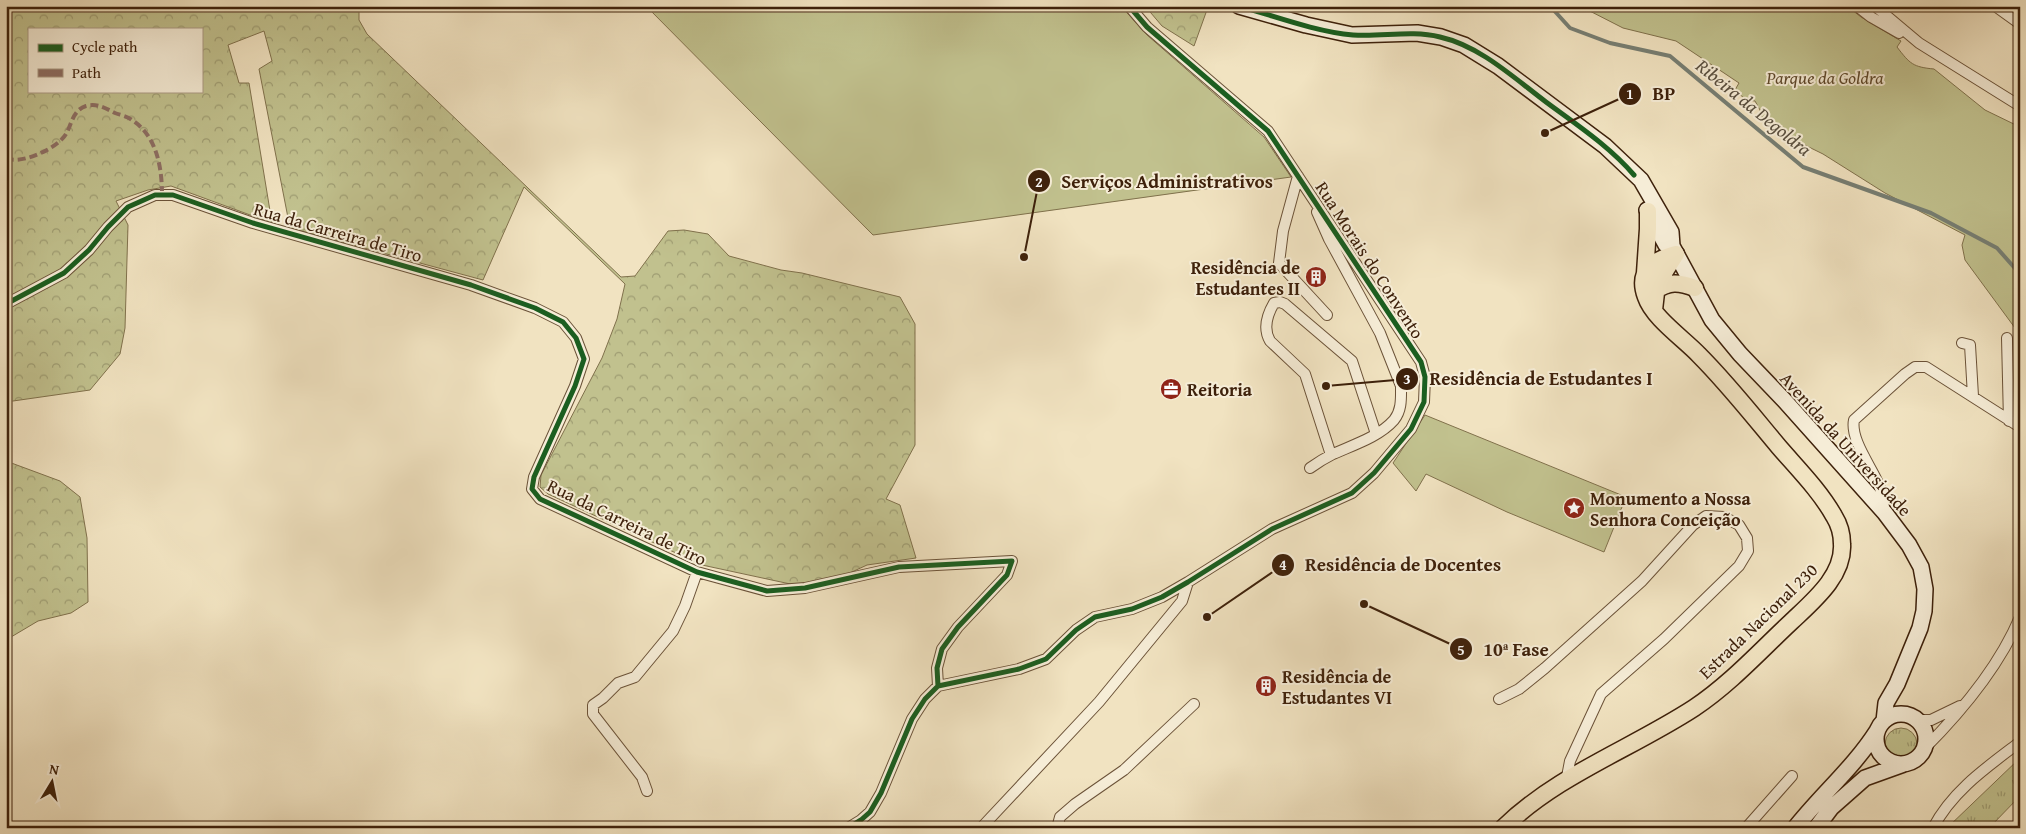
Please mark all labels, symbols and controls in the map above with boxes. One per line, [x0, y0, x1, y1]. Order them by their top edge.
legend [28, 28, 202, 92]
text: Cycle path [72, 36, 138, 57]
water label: Ribeira da Degoldra [1689, 51, 1818, 163]
text: Path [72, 62, 101, 83]
park label: Parque da Goldra [1765, 64, 1884, 91]
callout: BP [1617, 77, 1685, 111]
text: BP [1653, 79, 1675, 107]
text: 1 [1626, 83, 1634, 104]
callout: Serviços Administrativos [1026, 164, 1283, 198]
text: Serviços Administrativos [1061, 167, 1273, 195]
text: 2 [1035, 171, 1043, 192]
street label: Rua Morais do Convento [1309, 176, 1431, 344]
street label: Rua da Carreira de Tiro [251, 195, 425, 269]
place label: Residência de Estudantes II [1191, 254, 1300, 302]
building icon: Residência de Estudantes II [1304, 265, 1328, 289]
callout: Residência de Estudantes I [1394, 362, 1663, 396]
text: Residência de Estudantes I [1429, 364, 1653, 392]
street label: Avenida da Universidade [1774, 366, 1918, 522]
text: 3 [1403, 368, 1411, 389]
place label: Reitoria [1187, 376, 1253, 403]
office icon: Reitoria [1159, 377, 1183, 401]
street label: Rua da Carreira de Tiro [543, 472, 711, 572]
place label: Monumento a Nossa Senhora Conceição [1590, 485, 1752, 533]
place icon: Monumento a Nossa Senhora Conceição [1562, 496, 1586, 520]
callout: Residência de Docentes [1270, 548, 1511, 582]
text: Residência de Docentes [1305, 550, 1501, 578]
text: 4 [1279, 554, 1287, 575]
street label: Estrada Nacional 230 [1692, 557, 1824, 685]
callout: 10ª Fase [1449, 632, 1559, 666]
text: 10ª Fase [1483, 635, 1549, 663]
text: 5 [1457, 639, 1465, 660]
place label: Residência de Estudantes VI [1282, 663, 1392, 711]
building icon: Residência de Estudantes VI [1254, 674, 1278, 698]
north arrow [28, 756, 78, 806]
text: N [48, 759, 61, 780]

